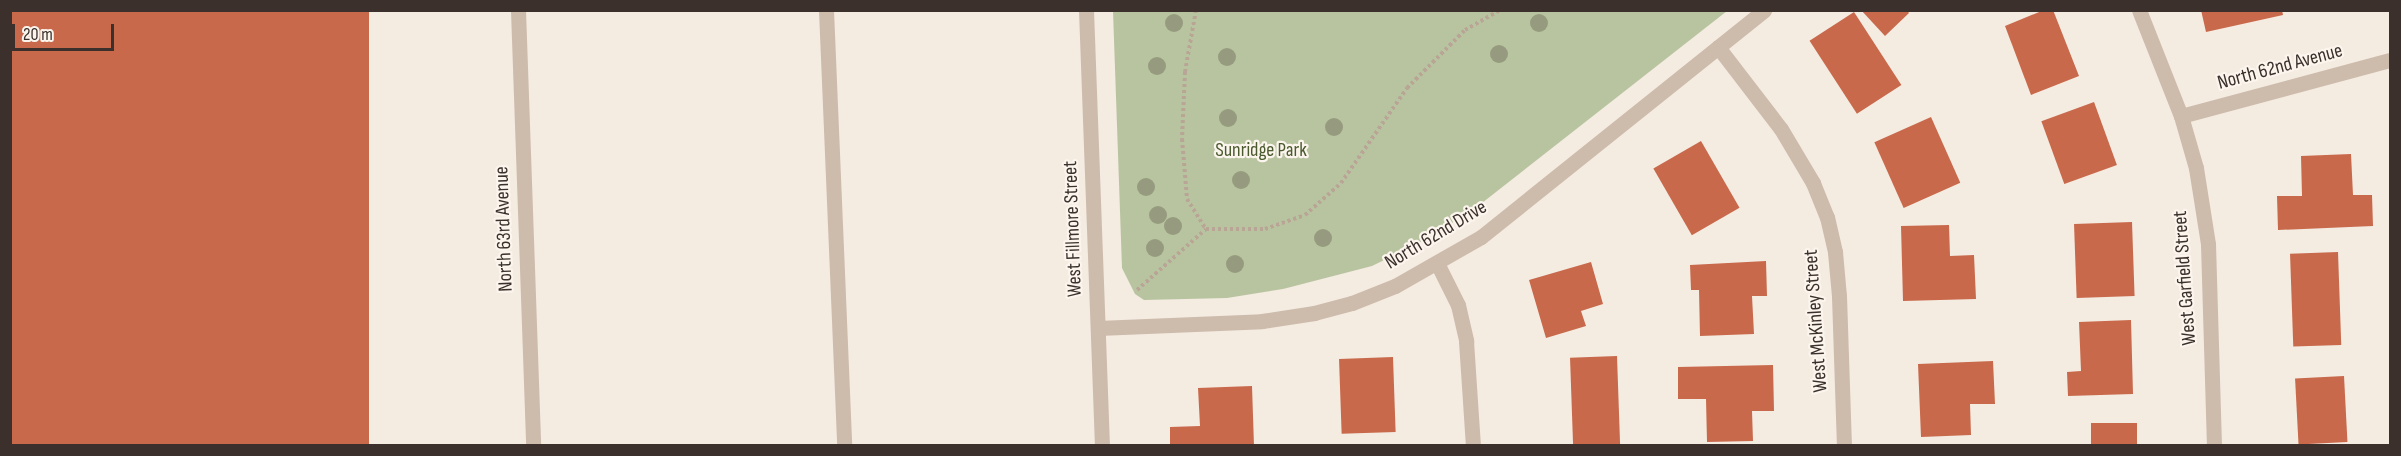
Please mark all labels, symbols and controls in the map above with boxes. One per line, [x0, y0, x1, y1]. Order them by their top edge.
scale bar [15, 12, 117, 50]
text: 20 m [23, 24, 53, 45]
street label: North 62nd Avenue [2215, 39, 2345, 95]
park label: Sunridge Park [1215, 138, 1307, 162]
street label: West Fillmore Street [1059, 161, 1087, 297]
street label: North 63rd Avenue [490, 166, 518, 292]
street label: North 62nd Drive [1381, 195, 1491, 275]
street label: West Garfield Street [2168, 210, 2202, 346]
street label: West McKinley Street [1799, 249, 1833, 393]

